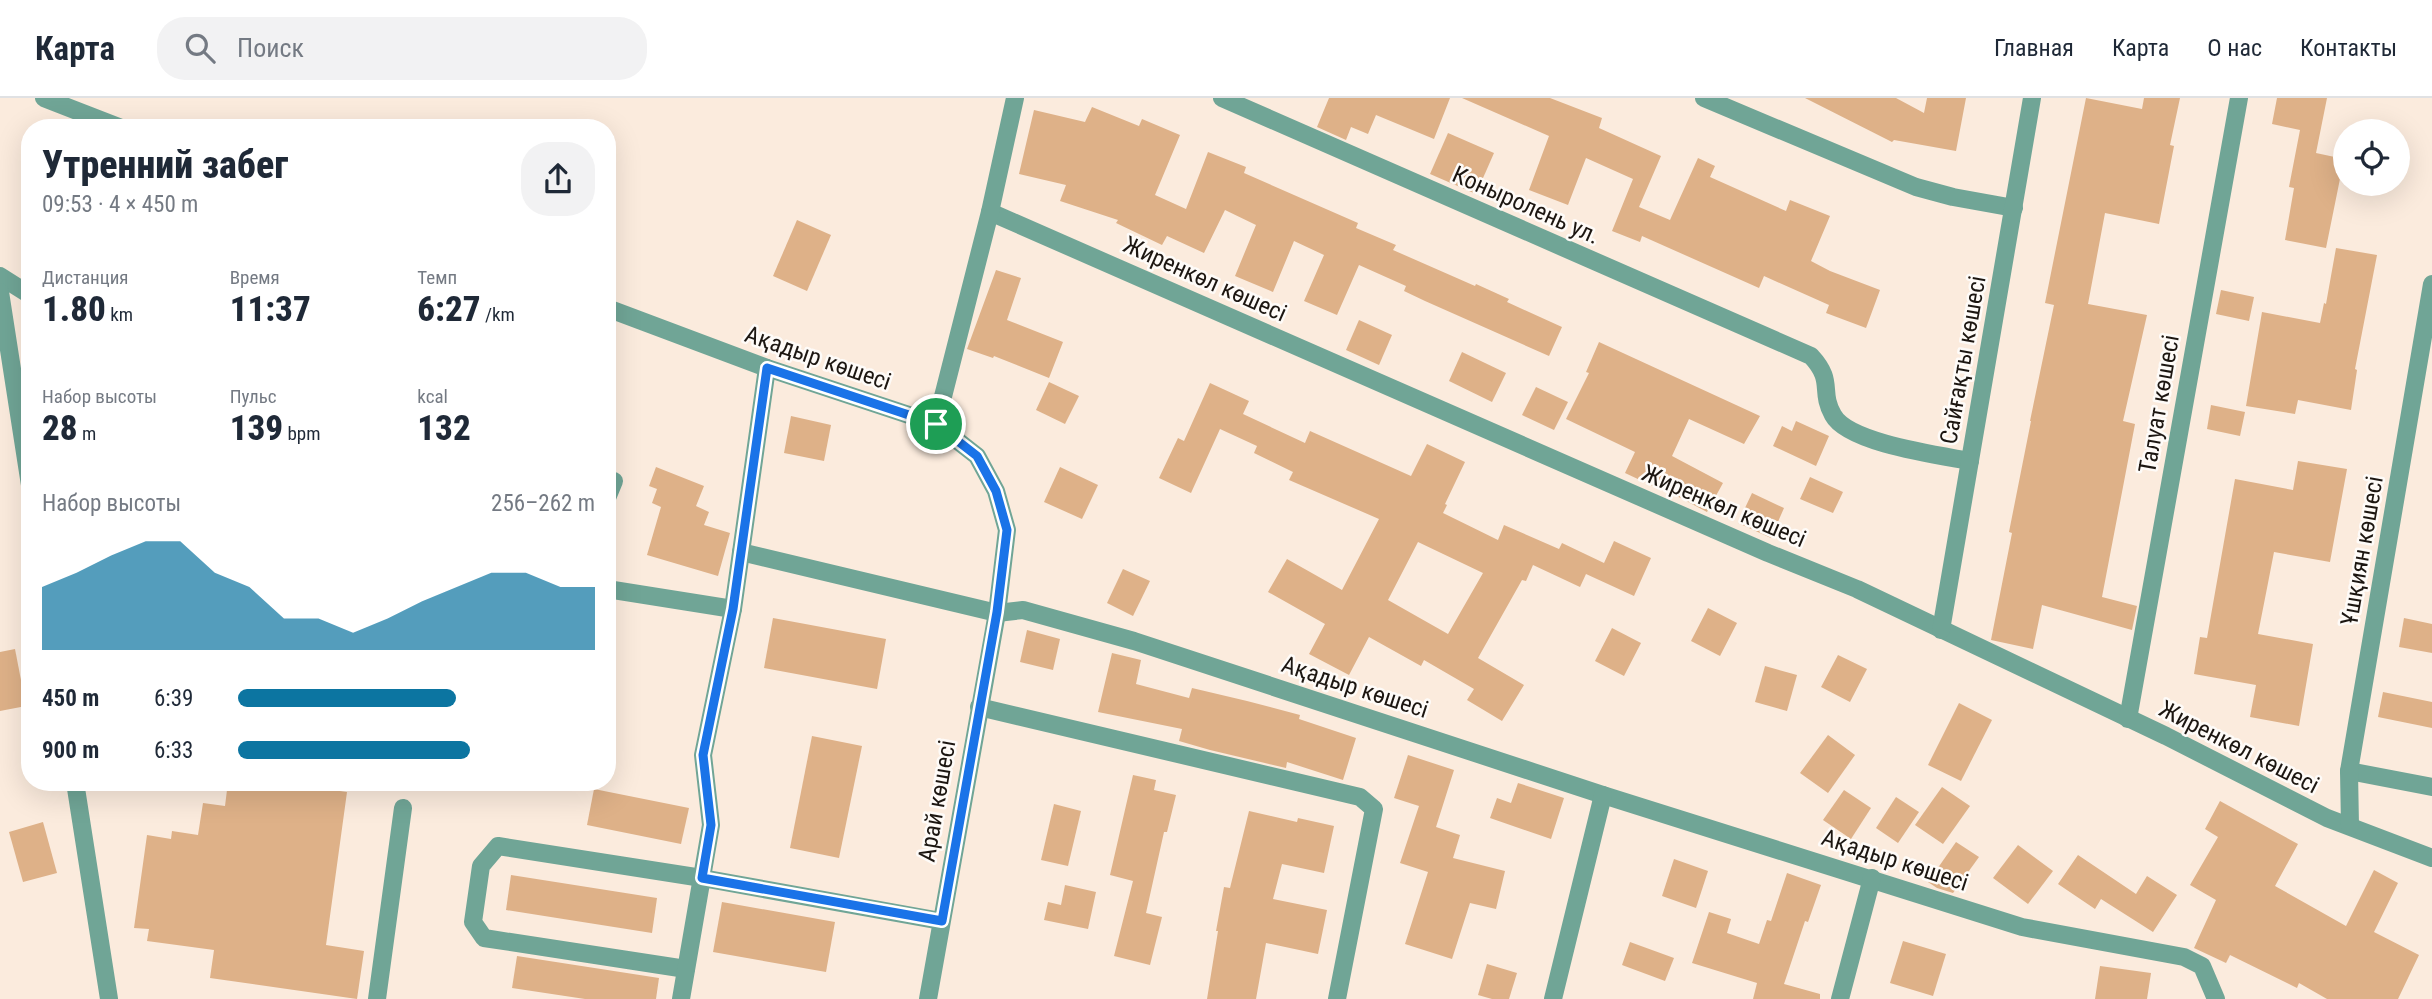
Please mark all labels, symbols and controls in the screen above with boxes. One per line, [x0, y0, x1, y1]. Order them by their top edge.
search box [157, 17, 647, 80]
text: Карта [35, 29, 115, 68]
icon: search [181, 29, 219, 67]
text: Поиск [237, 33, 304, 63]
text: Главная [1994, 34, 2074, 62]
text: Карта [2112, 34, 2169, 62]
text: О нас [2207, 34, 2262, 62]
text: Контакты [2300, 34, 2397, 62]
map controls [2333, 119, 2410, 196]
button: locate [2333, 119, 2410, 196]
button: share [521, 142, 595, 216]
text: Утренний забег [42, 143, 288, 187]
street label: Коныролень ул. [1448, 160, 1604, 250]
text: 09:53 · 4 × 450 m [42, 191, 198, 218]
street label: Жиренкөл көшесі [1119, 231, 1291, 327]
text: Дистанция [42, 266, 129, 289]
text: Время [230, 266, 280, 289]
text: Темп [417, 266, 457, 289]
street label: Сайғақты көшесі [1934, 274, 1992, 446]
text: 1.80 [42, 289, 106, 330]
text: 11:37 [230, 289, 311, 330]
text: 6:27 [417, 289, 481, 330]
text: km [106, 303, 133, 326]
text: /km [481, 303, 515, 326]
street label: Ақадыр көшесі [741, 320, 895, 396]
street label: Талуат көшесі [2133, 333, 2185, 475]
text: Набор высоты [42, 385, 157, 408]
text: Пульс [230, 385, 277, 408]
text: kcal [417, 385, 448, 408]
pin [906, 394, 966, 454]
icon: arrive [917, 405, 955, 443]
text: 28 [42, 408, 78, 449]
text: 139 [230, 408, 283, 449]
text: 132 [417, 408, 471, 449]
text: m [78, 422, 96, 445]
text: bpm [283, 422, 320, 445]
street label: Жиренкөл көшесі [1638, 459, 1810, 553]
street label: Ұшқиян көшесі [2335, 474, 2389, 628]
text: Набор высоты [42, 490, 181, 517]
text: 256–262 m [491, 490, 595, 517]
street label: Ақадыр көшесі [1278, 650, 1432, 724]
text: 450 m [42, 685, 99, 712]
text: 6:39 [154, 685, 193, 712]
street label: Жиренкөл көшесі [2154, 695, 2324, 799]
text: 900 m [42, 737, 99, 764]
text: 6:33 [154, 737, 193, 764]
street label: Арай көшесі [913, 738, 961, 864]
street label: Ақадыр көшесі [1818, 823, 1972, 897]

